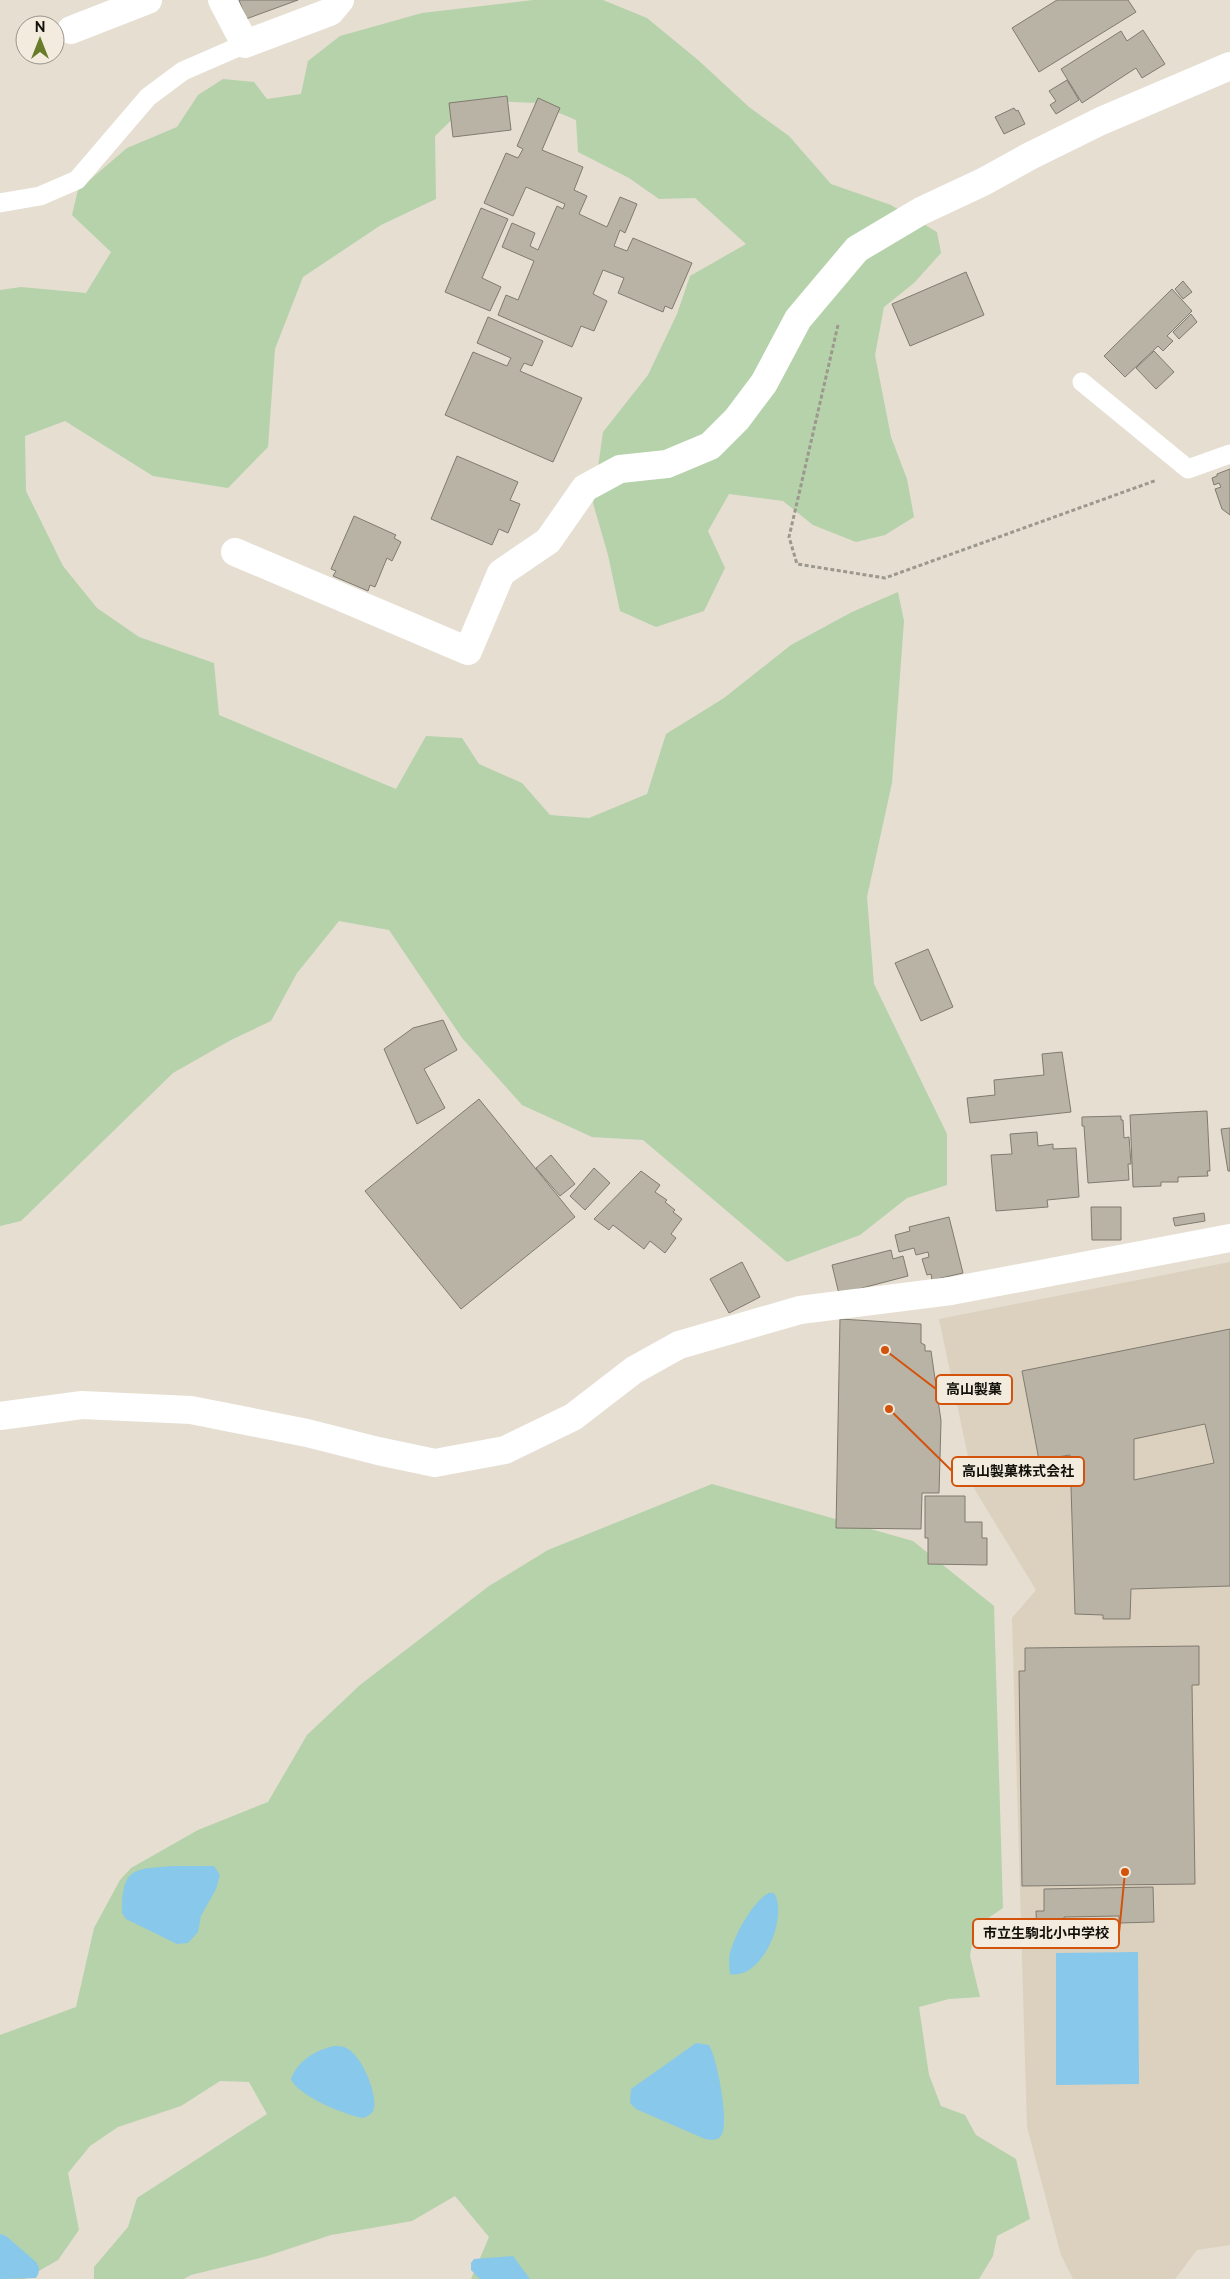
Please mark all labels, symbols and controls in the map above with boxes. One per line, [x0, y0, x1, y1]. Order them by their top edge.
north arrow [15, 15, 65, 65]
text: N [35, 19, 45, 35]
callout: 高山製菓 [936, 1375, 1012, 1404]
text: 高山製菓 [946, 1381, 1002, 1397]
callout: 高山製菓株式会社 [952, 1457, 1084, 1486]
text: 高山製菓株式会社 [962, 1463, 1074, 1479]
callout: 市立生駒北小中学校 [973, 1919, 1119, 1948]
text: 市立生駒北小中学校 [983, 1925, 1109, 1941]

